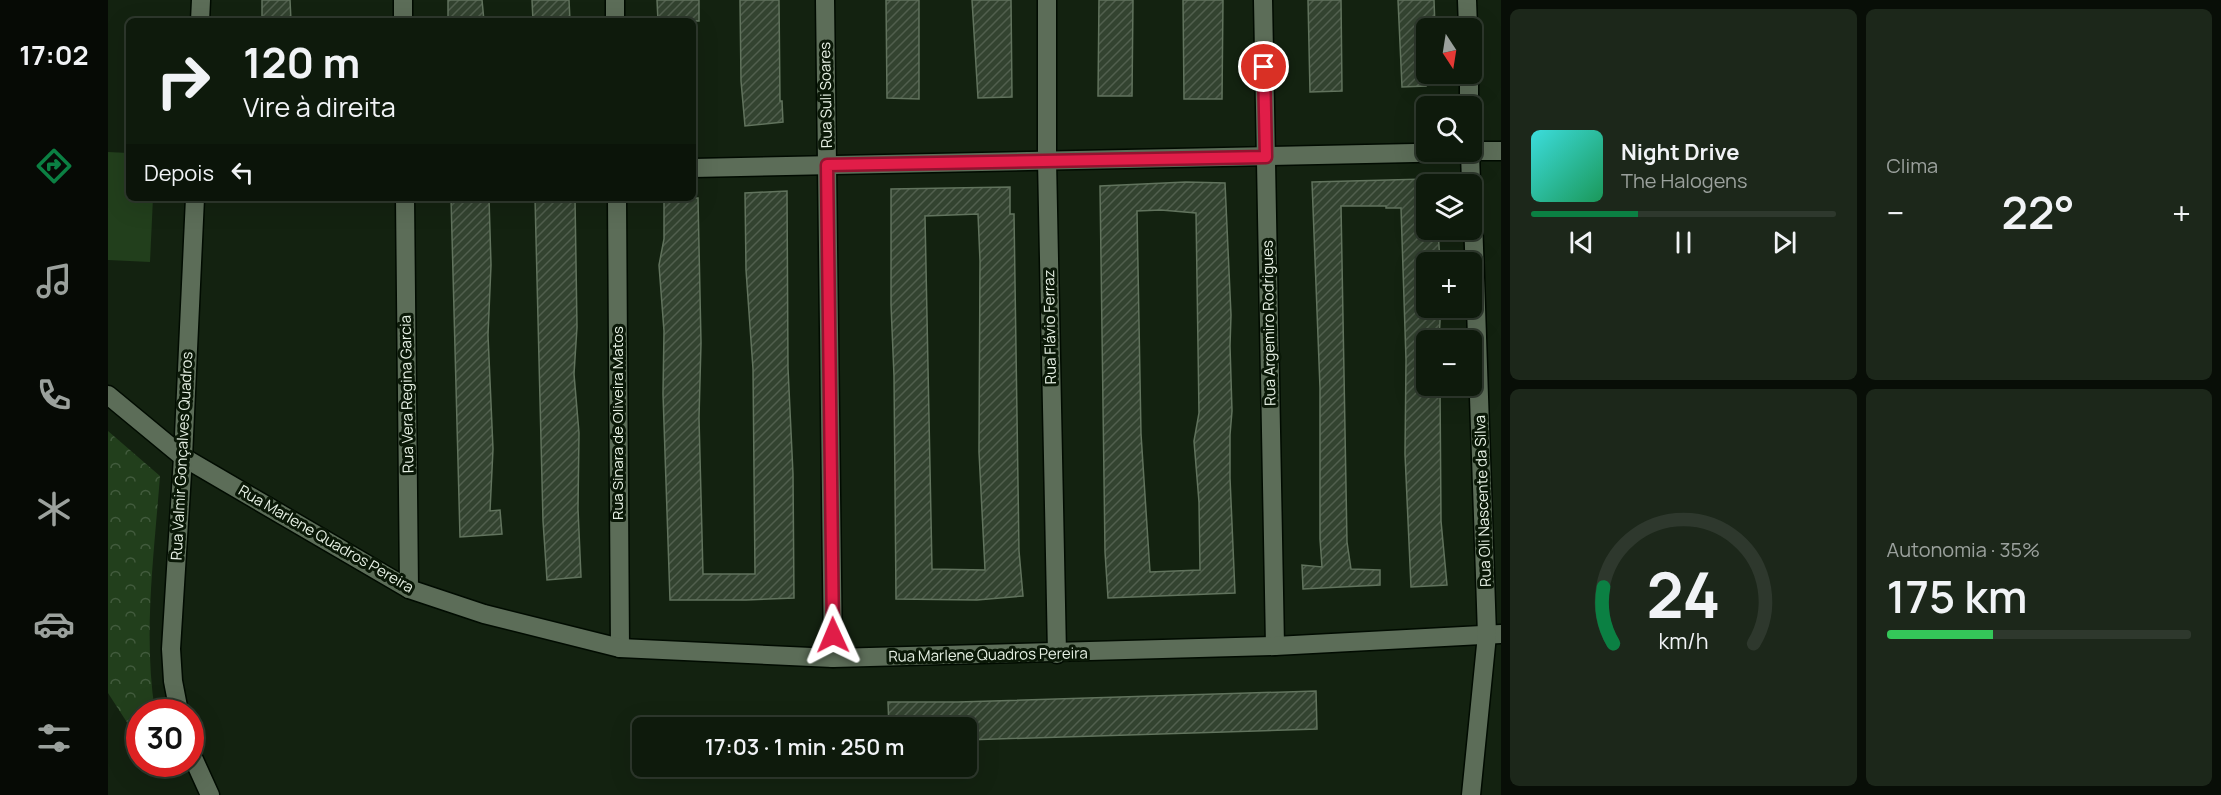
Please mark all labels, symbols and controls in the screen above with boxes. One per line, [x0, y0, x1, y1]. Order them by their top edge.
north arrow [1416, 18, 1482, 84]
map controls [1416, 18, 1482, 396]
text: 120 m [243, 33, 360, 91]
text: 17:02 [19, 36, 89, 73]
pin [1238, 41, 1289, 92]
icon: right [144, 42, 222, 120]
street label: Rua Suli Soares [814, 42, 837, 148]
icon: arrive [1247, 50, 1280, 83]
text: Vire à direita [243, 88, 396, 125]
button: search [1416, 96, 1482, 162]
text: Night Drive [1621, 137, 1740, 167]
icon: directions [33, 145, 75, 187]
text: Clima [1887, 152, 1938, 179]
icon: left [226, 156, 259, 189]
text: Depois [144, 158, 214, 188]
text: The Halogens [1621, 167, 1747, 194]
button: layers [1416, 174, 1482, 240]
text: 22° [2002, 181, 2075, 243]
text: − [1887, 190, 1904, 235]
text: + [2172, 190, 2191, 235]
icon: previous [1565, 226, 1598, 259]
icon: pause [1667, 226, 1700, 259]
icon: next [1768, 226, 1801, 259]
street label: Rua Argemiro Rodrigues [1257, 240, 1280, 406]
button: + [1416, 252, 1482, 318]
icon: music [33, 260, 75, 302]
street label: Rua Flávio Ferraz [1038, 269, 1061, 385]
street label: Rua Vera Regina Garcia [395, 315, 418, 473]
street label: Rua Sinara de Oliveira Matos [607, 326, 628, 520]
button: − [1416, 330, 1482, 396]
street label: Rua Valmir Gonçalves Quadros [166, 351, 197, 561]
icon: phone [33, 374, 75, 416]
street label: Rua Oli Nascente da Silva [1469, 415, 1496, 587]
street label: Rua Marlene Quadros Pereira [235, 480, 418, 598]
icon: climate [33, 488, 75, 530]
text: Autonomia · 35% [1887, 536, 2040, 563]
text: 24 [1646, 551, 1720, 637]
text: 175 km [1887, 565, 2028, 627]
icon: car [33, 603, 75, 645]
position arrow [801, 603, 865, 667]
text: km/h [1658, 627, 1708, 656]
street label: Rua Marlene Quadros Pereira [888, 642, 1088, 667]
speed limit sign: 30 [126, 699, 204, 777]
icon: filters [33, 717, 75, 759]
text: 17:03 · 1 min · 250 m [705, 732, 904, 762]

